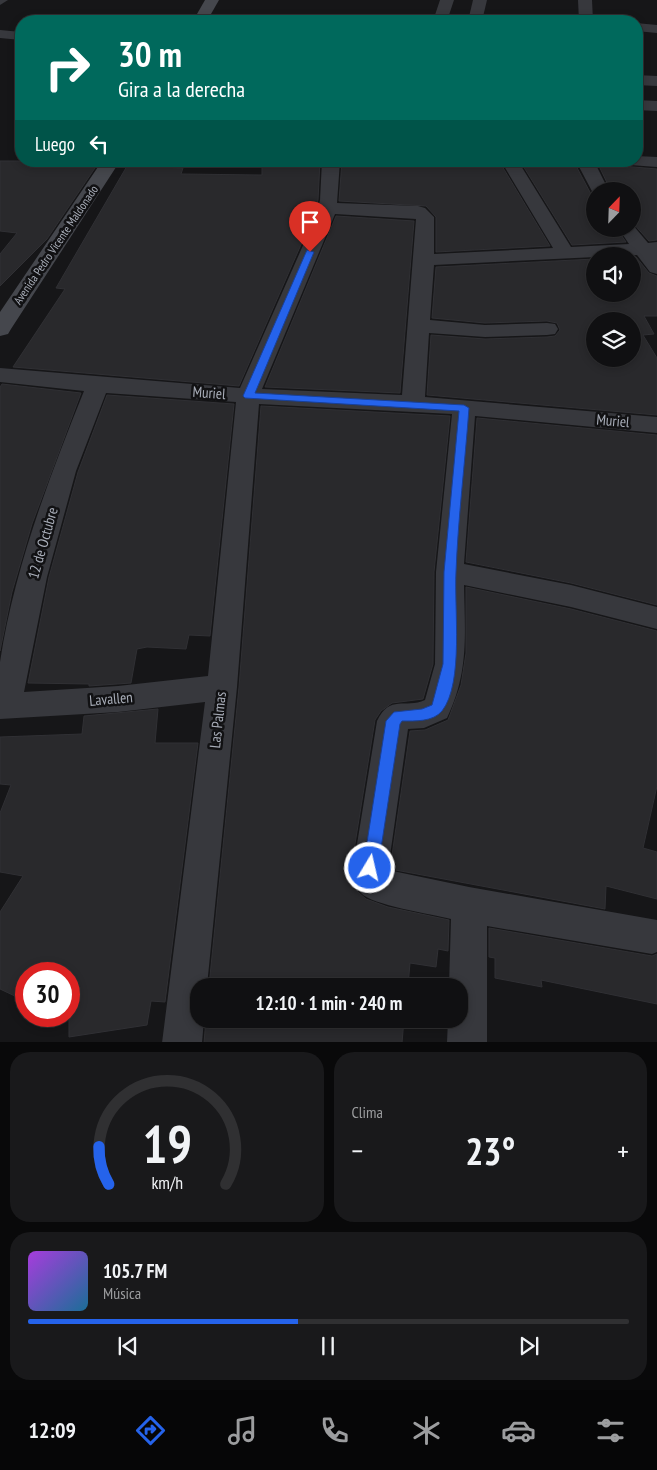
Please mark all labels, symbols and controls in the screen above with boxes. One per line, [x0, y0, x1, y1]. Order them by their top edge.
text: 30 m [118, 31, 182, 77]
icon: right [35, 35, 100, 100]
text: Gira a la derecha [118, 75, 245, 103]
icon: left [85, 130, 113, 158]
text: Luego [35, 132, 75, 156]
street label: Avenida Pedro Vicente Maldonado [10, 182, 101, 307]
north arrow [586, 182, 641, 238]
map controls [586, 182, 641, 367]
pin [289, 201, 331, 252]
icon: arrive [296, 208, 324, 236]
button: sound [586, 247, 641, 302]
button: layers [586, 312, 641, 367]
street label: Muriel [192, 382, 227, 403]
street label: Muriel [596, 410, 631, 431]
street label: 12 de Octubre [23, 505, 62, 581]
street label: Lavallen [88, 687, 134, 710]
street label: Las Palmas [205, 691, 230, 749]
position arrow [343, 841, 395, 893]
speed limit sign: 30 [15, 962, 80, 1027]
text: 12:10 · 1 min · 240 m [256, 991, 402, 1015]
text: Clima [352, 1102, 383, 1122]
text: 19 [142, 1110, 192, 1177]
text: 23° [465, 1126, 515, 1175]
text: − [352, 1132, 363, 1169]
text: + [617, 1132, 629, 1169]
text: km/h [151, 1171, 183, 1194]
text: 105.7 FM [103, 1259, 167, 1283]
text: Música [103, 1283, 141, 1303]
icon: previous [114, 1332, 142, 1360]
icon: pause [314, 1332, 342, 1360]
icon: next [515, 1332, 543, 1360]
icon: directions [133, 1413, 168, 1448]
icon: music [225, 1413, 260, 1448]
icon: phone [317, 1413, 352, 1448]
icon: climate [409, 1413, 444, 1448]
icon: car [501, 1413, 536, 1448]
icon: filters [593, 1413, 628, 1448]
text: 12:09 [29, 1416, 76, 1444]

